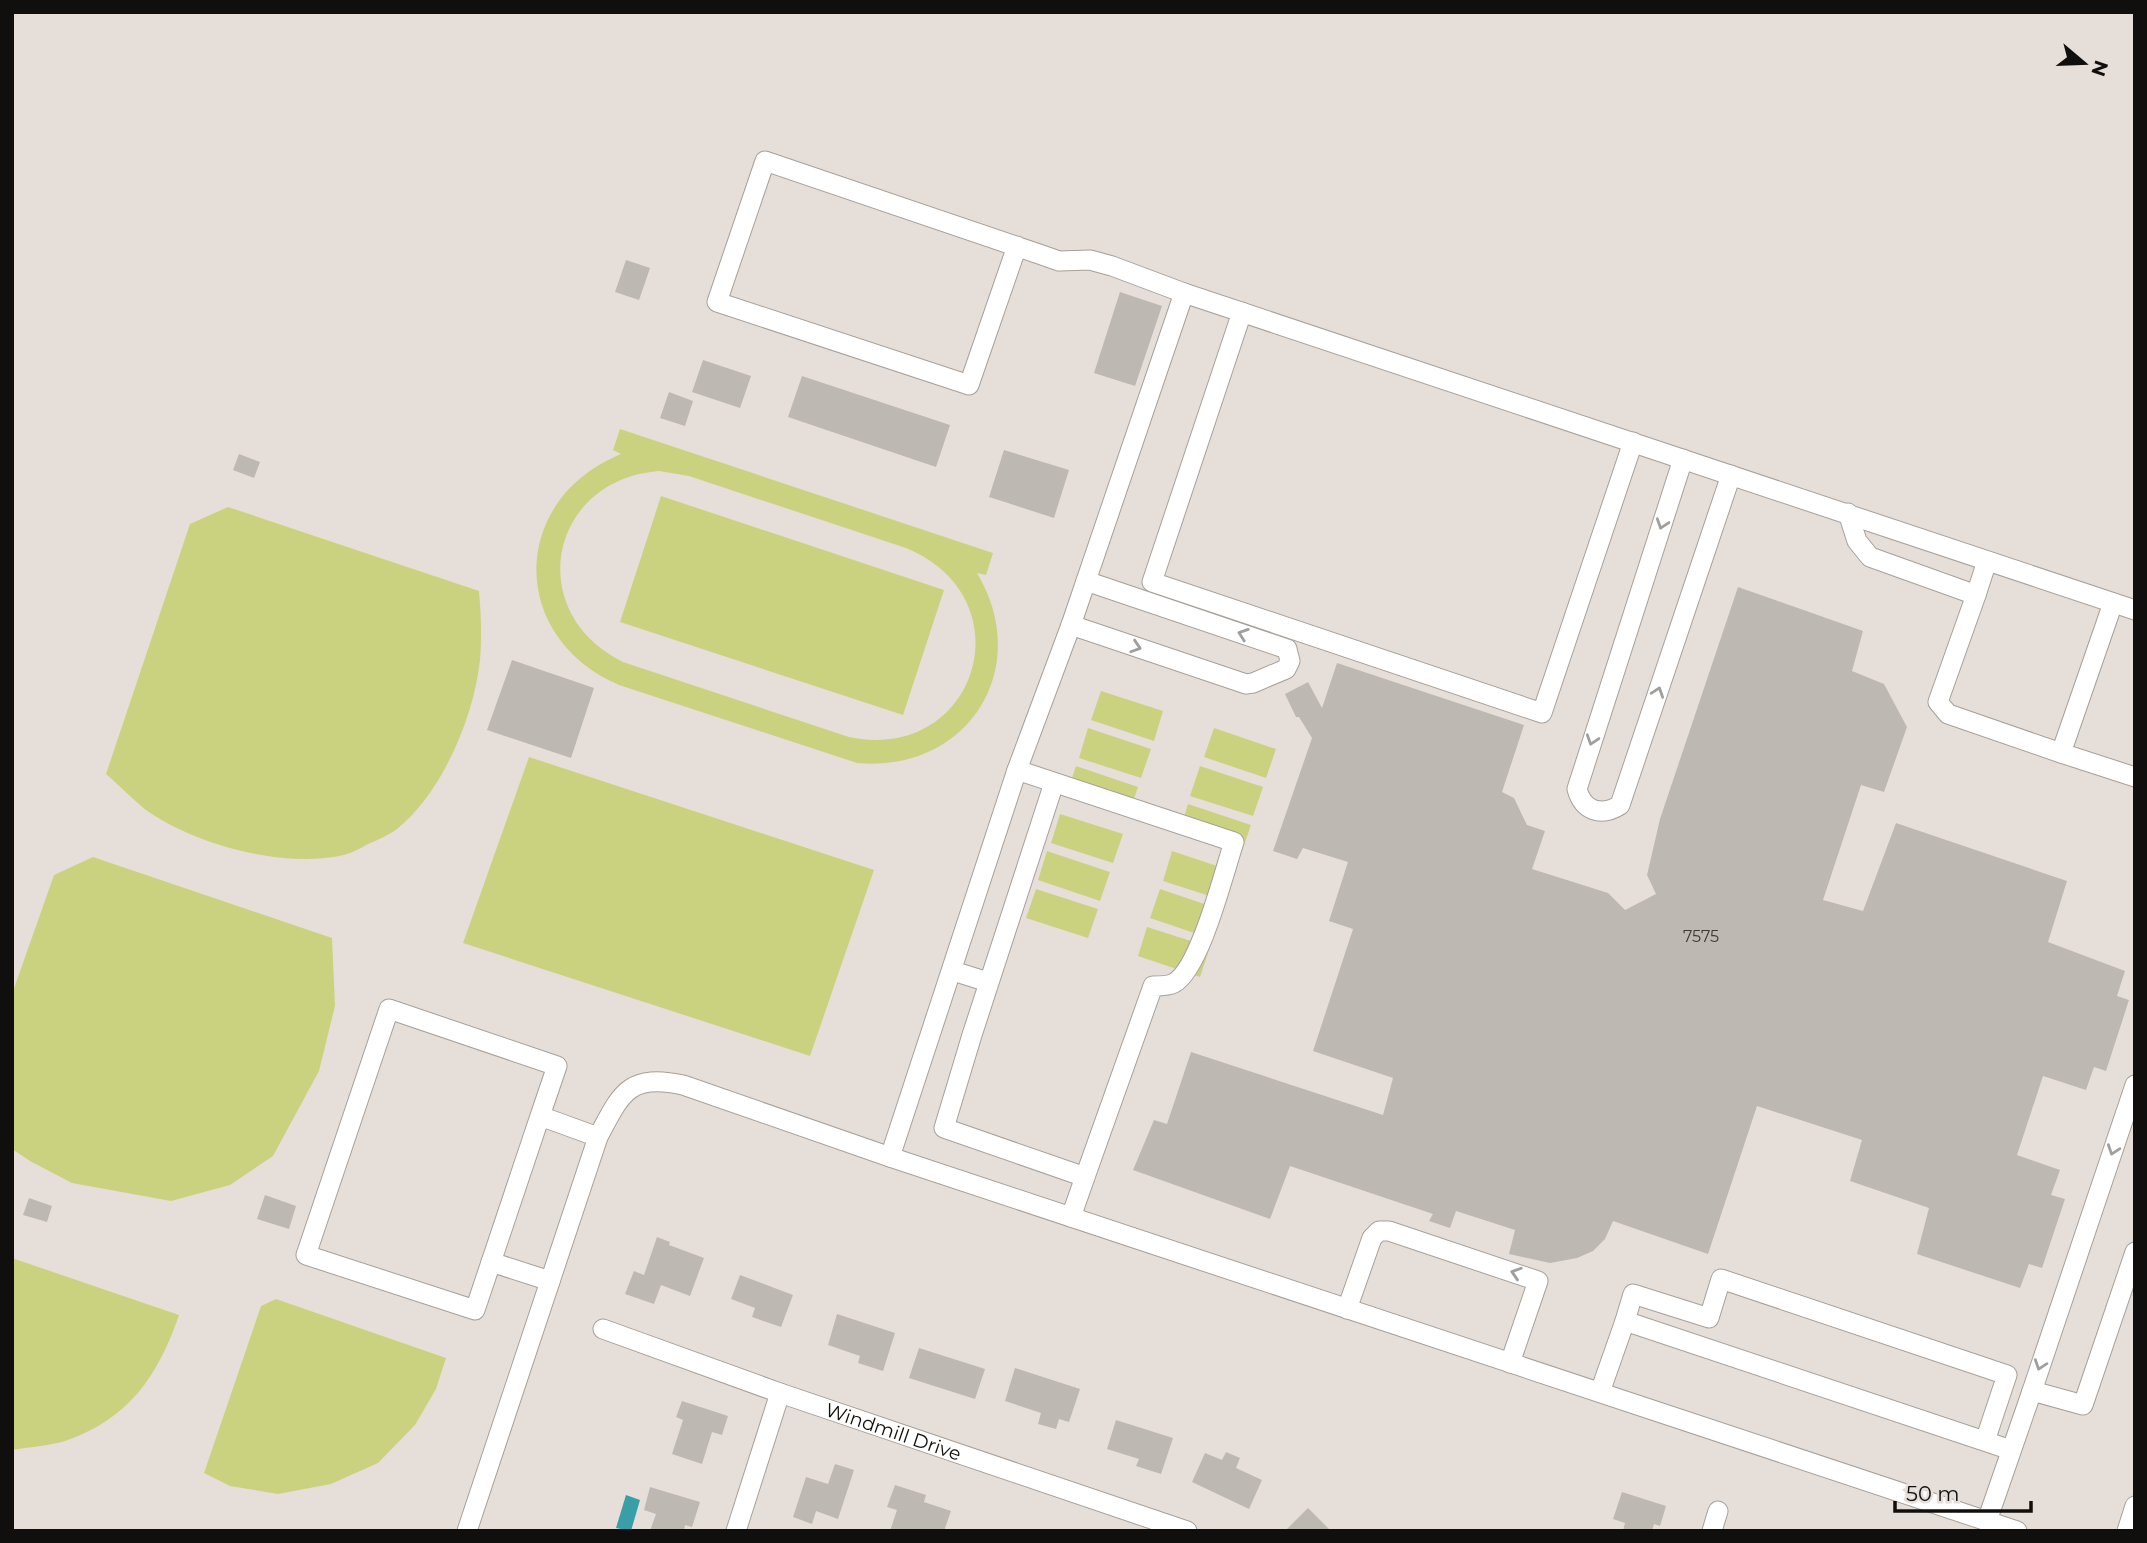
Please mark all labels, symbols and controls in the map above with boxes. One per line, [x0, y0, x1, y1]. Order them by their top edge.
north arrow [2049, 28, 2119, 98]
text: N [2086, 57, 2113, 79]
one-way arrow [1656, 517, 1670, 529]
one-way arrow [1237, 628, 1249, 642]
one-way arrow [1129, 639, 1141, 653]
one-way arrow [1650, 686, 1664, 698]
one-way arrow [1586, 734, 1601, 746]
house number: 7575 [1683, 927, 1719, 946]
one-way arrow [2107, 1143, 2121, 1155]
one-way arrow [1510, 1267, 1522, 1281]
one-way arrow [2034, 1359, 2048, 1371]
street label: Windmill Drive [822, 1398, 964, 1466]
scale bar [1895, 1470, 2032, 1514]
text: 50 m [1906, 1481, 1960, 1506]

